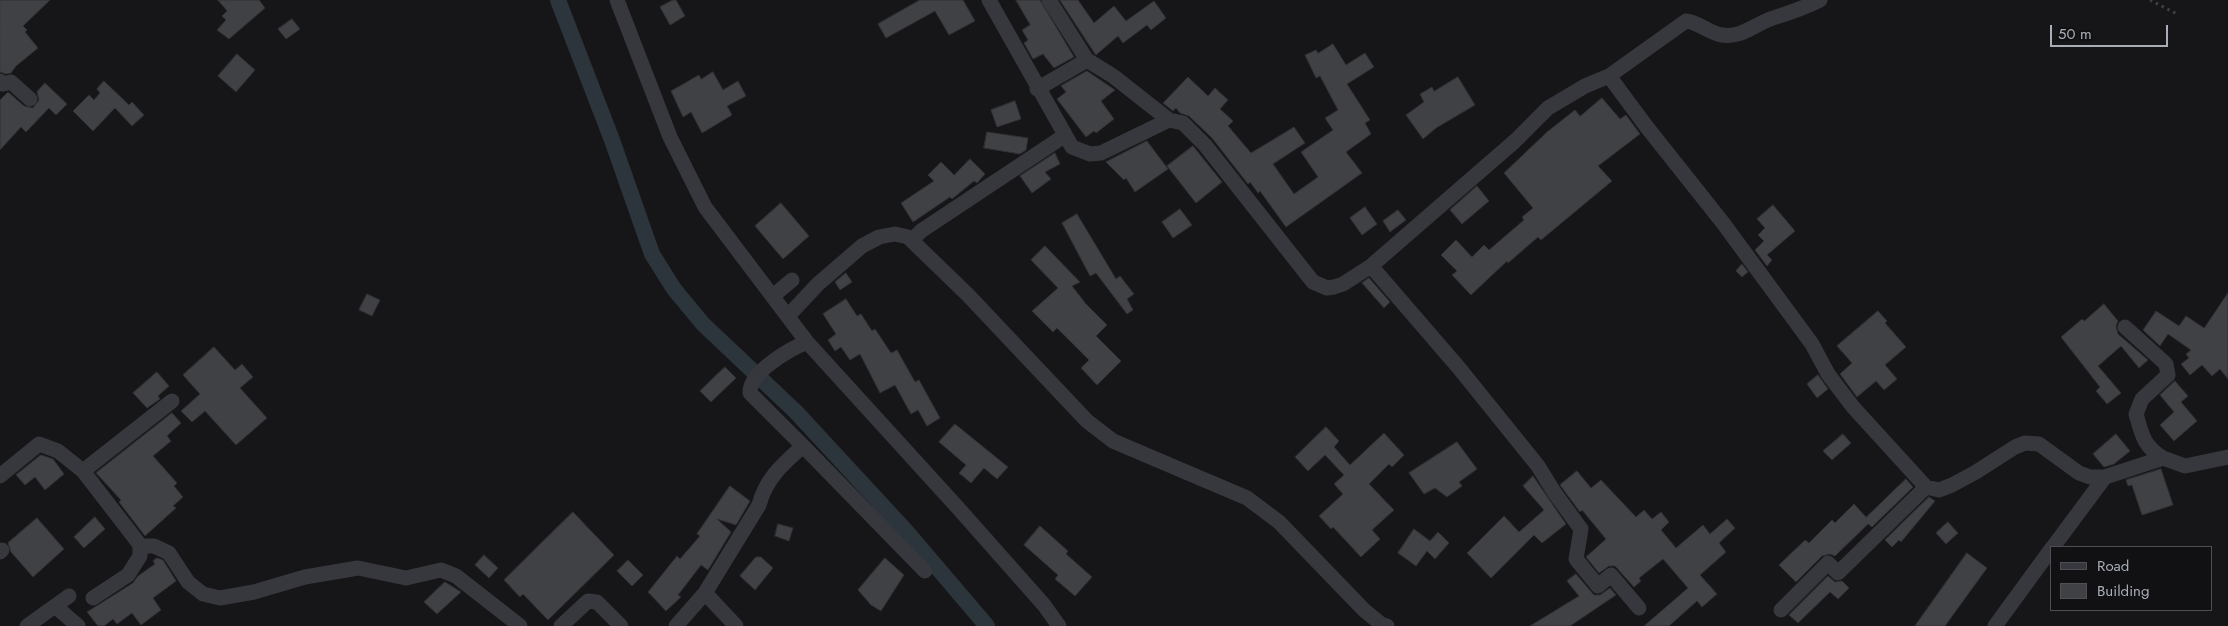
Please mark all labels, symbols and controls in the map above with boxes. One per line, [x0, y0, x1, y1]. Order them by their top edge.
scale bar [2053, 15, 2170, 47]
text: 50 m [2058, 23, 2092, 45]
legend [2050, 546, 2213, 611]
text: Road [2097, 555, 2129, 577]
text: Building [2097, 580, 2149, 602]

